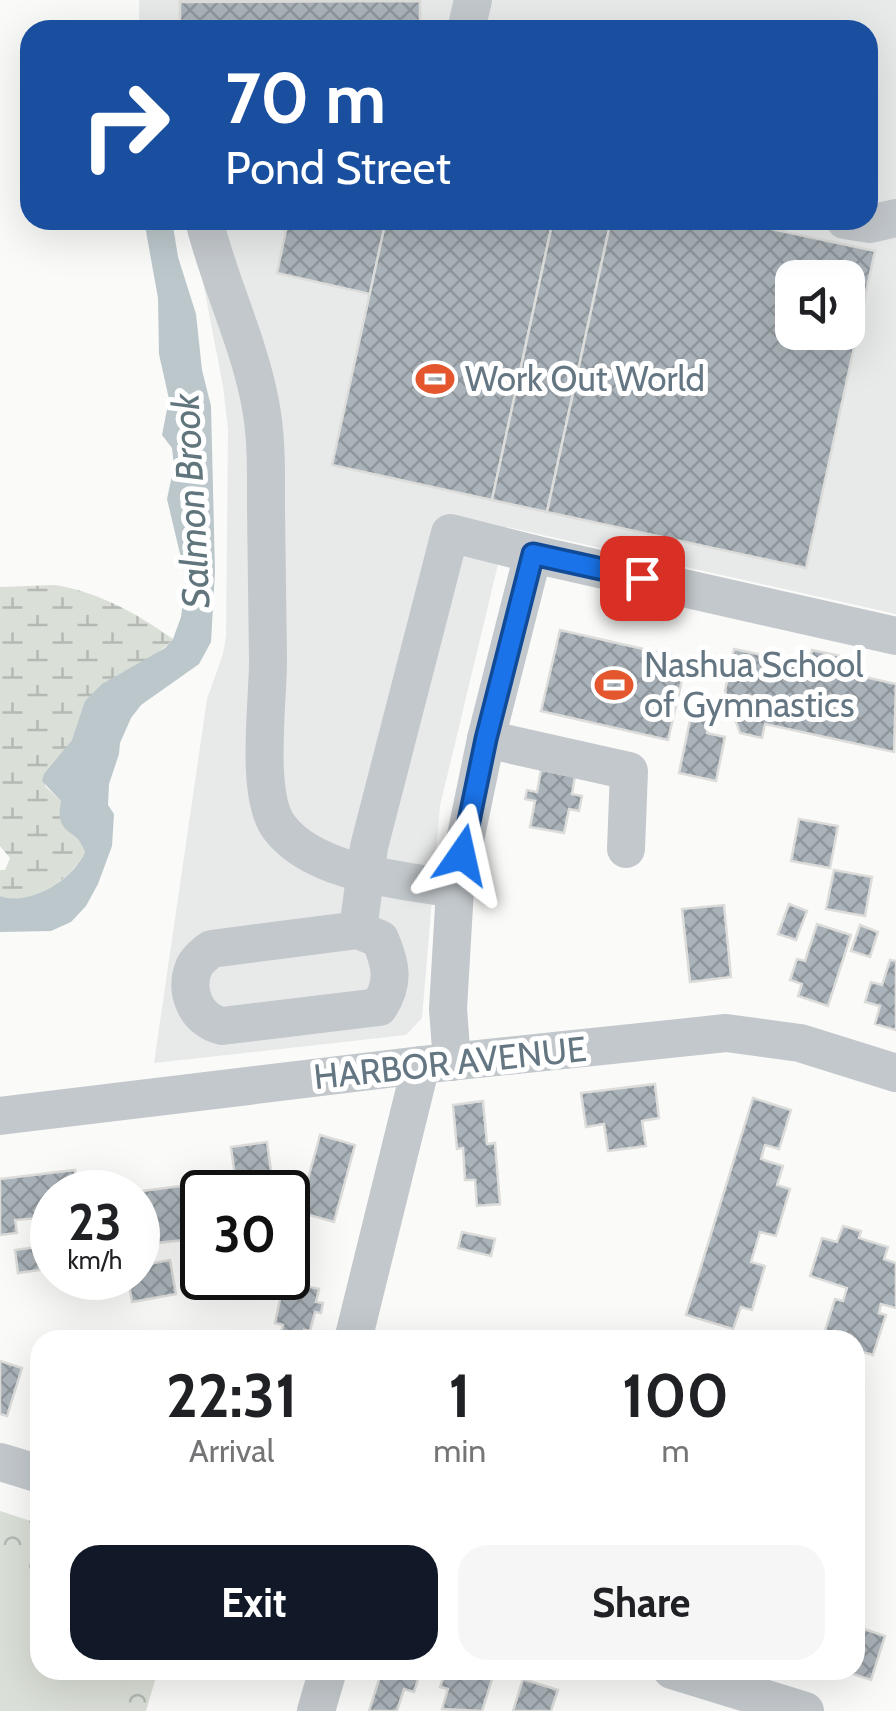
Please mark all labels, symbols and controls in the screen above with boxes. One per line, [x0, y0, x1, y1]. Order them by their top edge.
text: 70 m [225, 55, 386, 141]
icon: right [60, 60, 190, 190]
text: Pond Street [225, 141, 451, 195]
map controls [775, 260, 865, 350]
button: sound [775, 260, 865, 350]
place label: Work Out World [465, 357, 705, 400]
sports icon: Work Out World [414, 358, 456, 400]
water label: Salmon Brook [161, 391, 220, 610]
pin [600, 536, 685, 621]
icon: arrive [615, 551, 670, 606]
place label: Nashua School of Gymnastics [644, 643, 864, 726]
sports icon: Nashua School of Gymnastics [593, 664, 635, 706]
position arrow [410, 803, 514, 907]
street label: HARBOR AVENUE [311, 1027, 589, 1098]
speed limit sign: 30 [180, 1170, 310, 1300]
text: 23 [68, 1192, 122, 1253]
text: km/h [68, 1245, 122, 1275]
text: 22:31 [166, 1359, 297, 1432]
text: 1 [449, 1359, 471, 1432]
text: 100 [622, 1359, 729, 1432]
text: Arrival [189, 1431, 274, 1470]
text: min [433, 1431, 486, 1470]
text: m [661, 1431, 690, 1470]
button: Exit [70, 1545, 438, 1660]
button: Share [458, 1545, 825, 1660]

